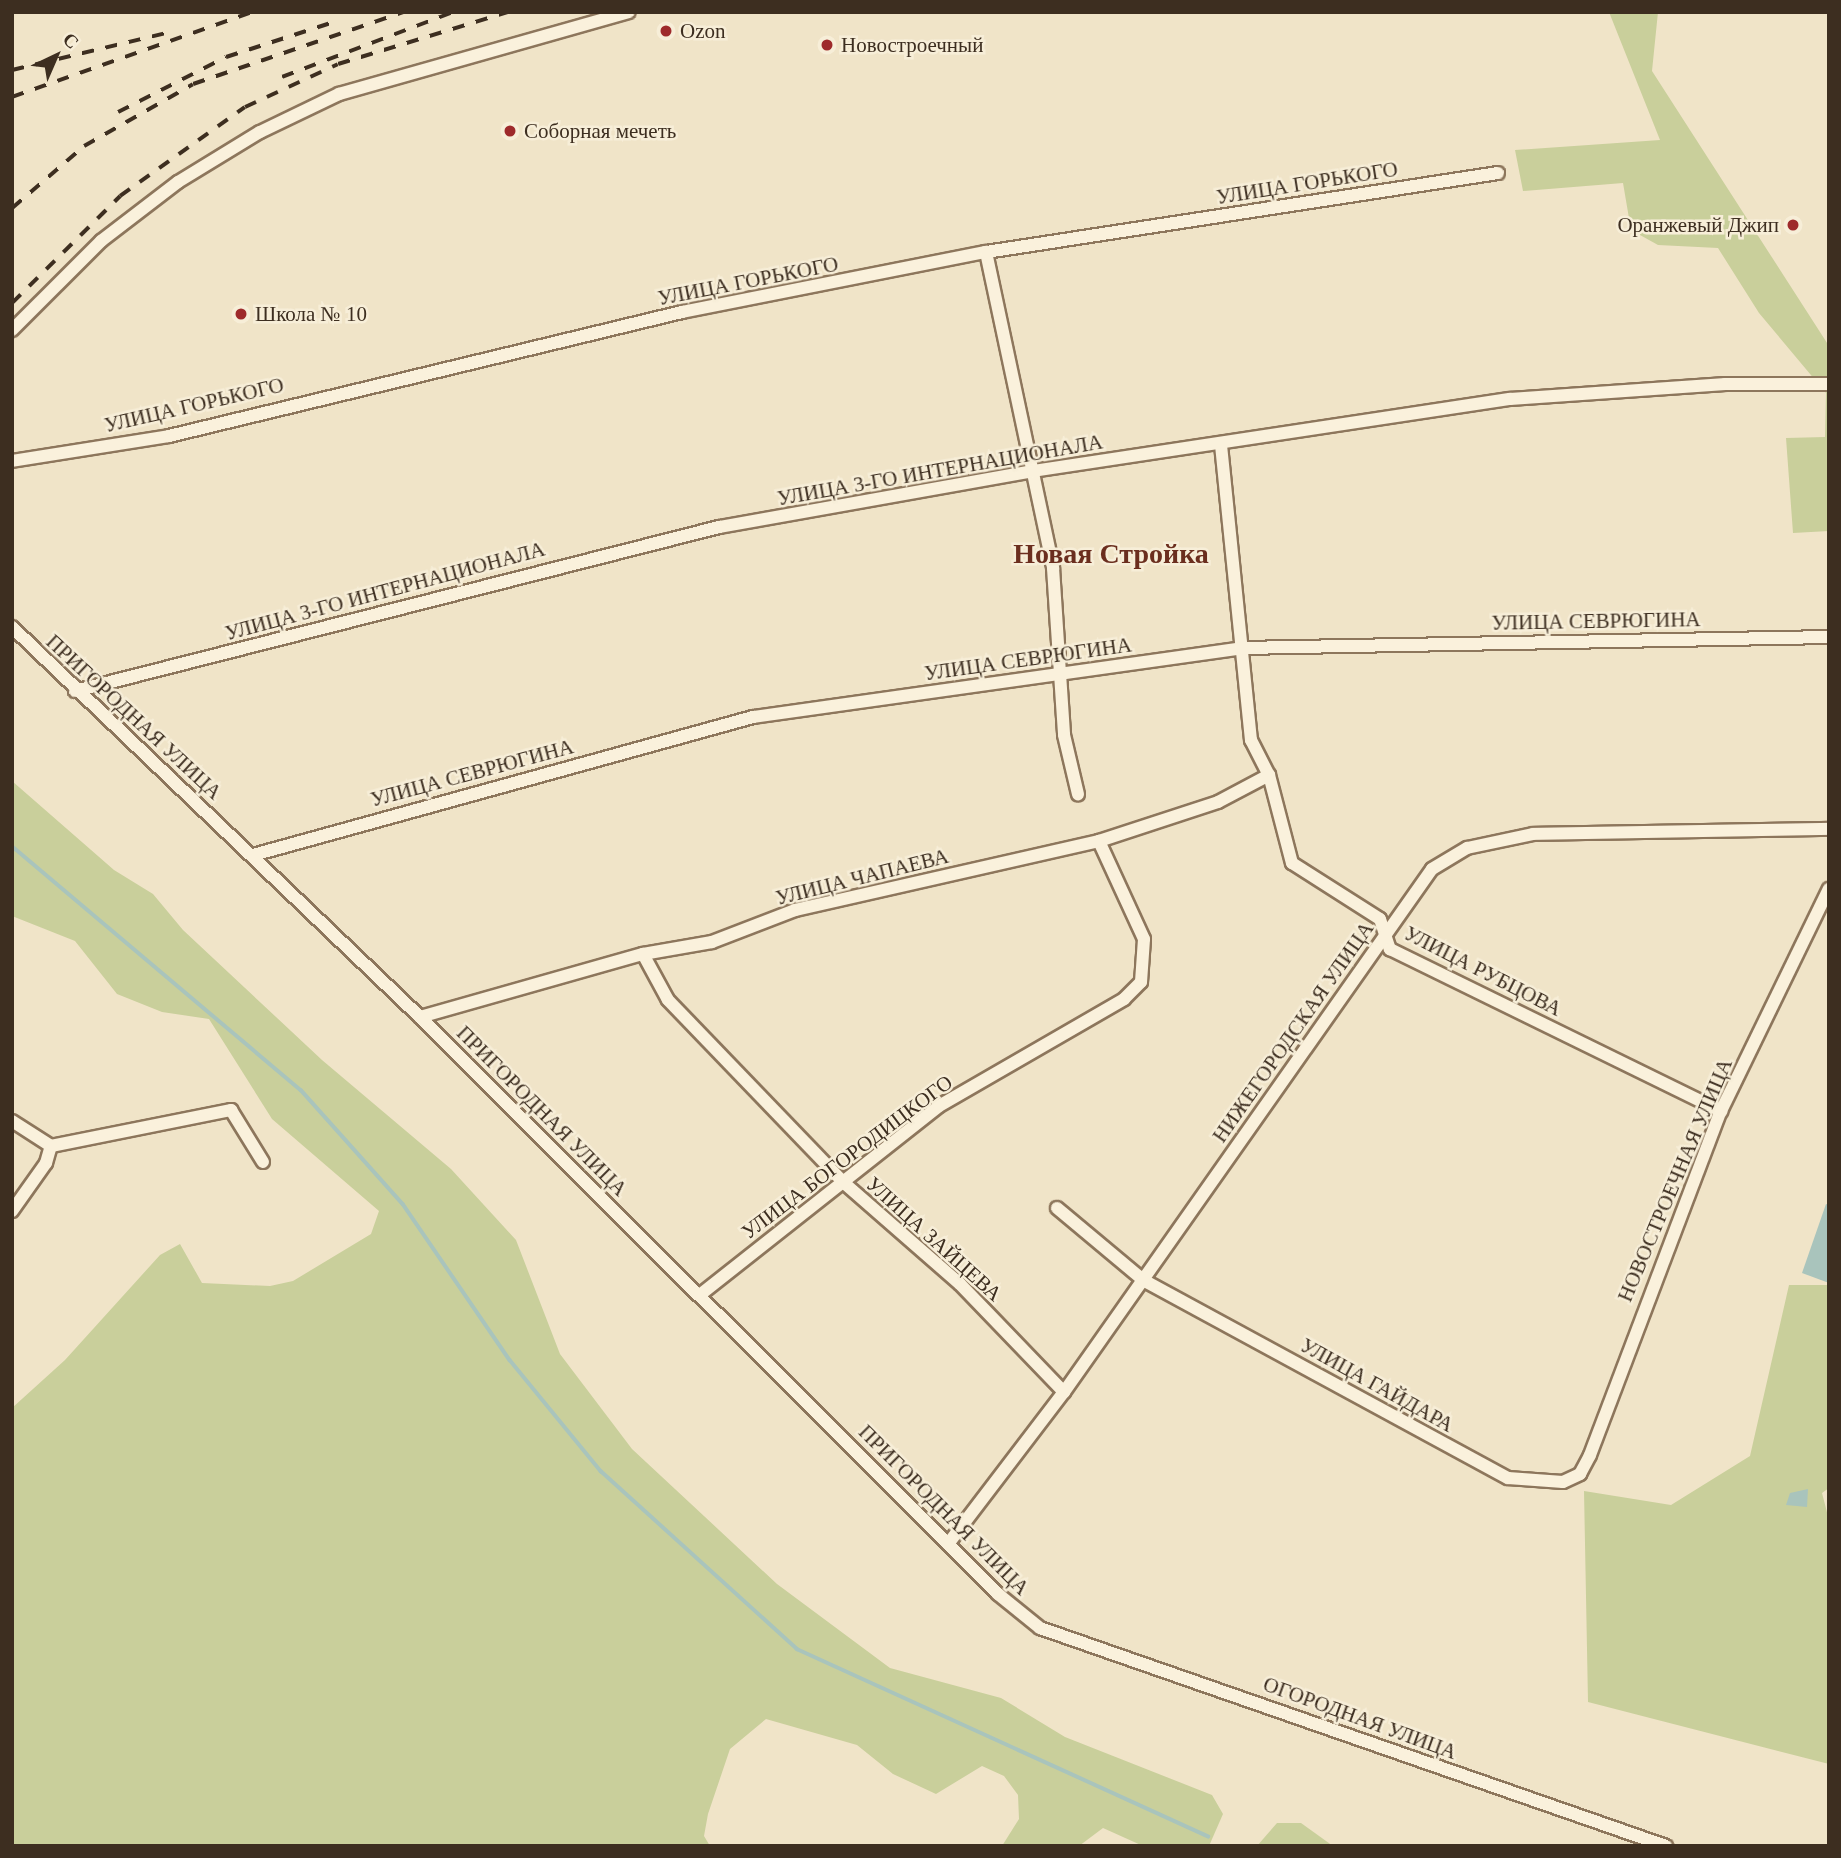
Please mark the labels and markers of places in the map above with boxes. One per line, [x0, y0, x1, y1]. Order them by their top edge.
place label: Ozon [680, 18, 725, 44]
marker: Ozon [658, 23, 674, 39]
place label: Новостроечный [841, 32, 983, 58]
marker: Новостроечный [819, 37, 835, 53]
place label: Соборная мечеть [524, 118, 676, 144]
marker: Соборная мечеть [502, 123, 518, 139]
place label: Оранжевый Джип [1617, 212, 1779, 238]
marker: Оранжевый Джип [1785, 217, 1801, 233]
place label: Школа № 10 [255, 301, 367, 327]
marker: Школа № 10 [233, 306, 249, 322]

